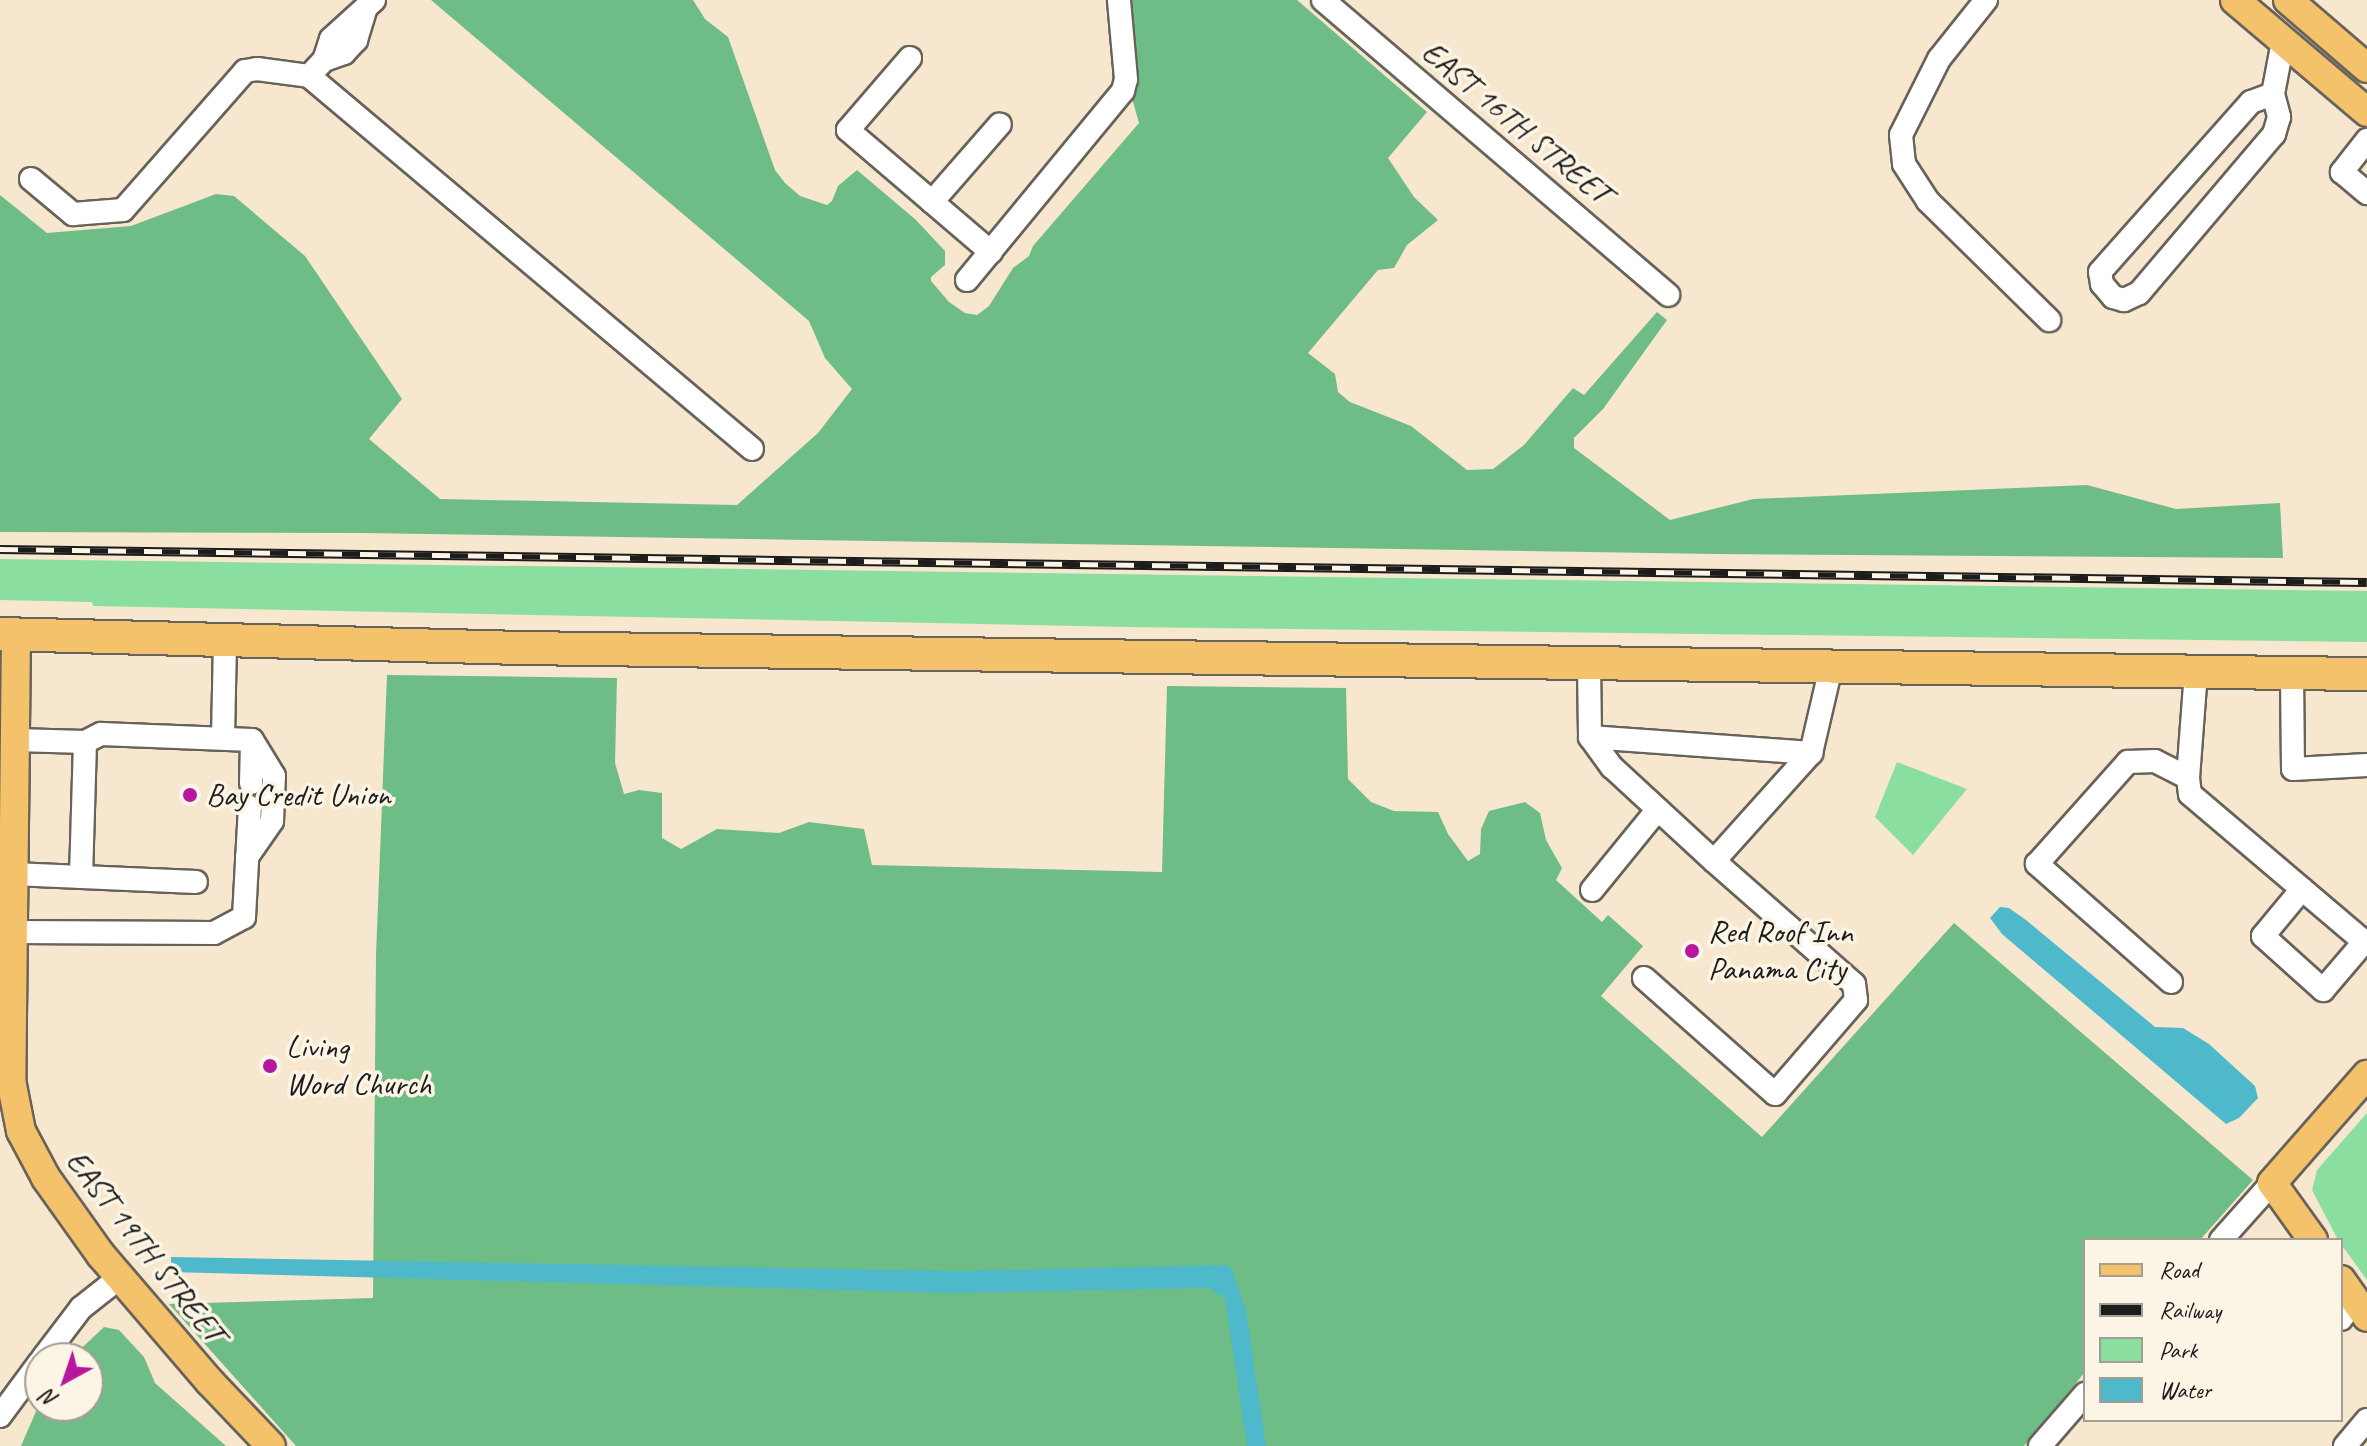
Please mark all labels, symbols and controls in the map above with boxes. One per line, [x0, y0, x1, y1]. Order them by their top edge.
street label: EAST 16TH STREET [1414, 33, 1618, 213]
place label: Bay Credit Union [206, 776, 390, 814]
marker: Bay Credit Union [181, 786, 199, 804]
place label: Red Roof Inn Panama City [1708, 914, 1853, 989]
marker: Red Roof Inn Panama City [1683, 942, 1701, 960]
place label: Living Word Church [286, 1029, 432, 1104]
marker: Living Word Church [261, 1057, 279, 1075]
street label: EAST 19TH STREET [58, 1143, 232, 1351]
legend [2083, 1238, 2343, 1422]
text: Road [2159, 1255, 2199, 1285]
text: Railway [2159, 1295, 2221, 1325]
text: Park [2159, 1335, 2197, 1365]
north arrow [24, 1342, 104, 1422]
text: Water [2159, 1375, 2211, 1405]
text: N [36, 1384, 64, 1414]

